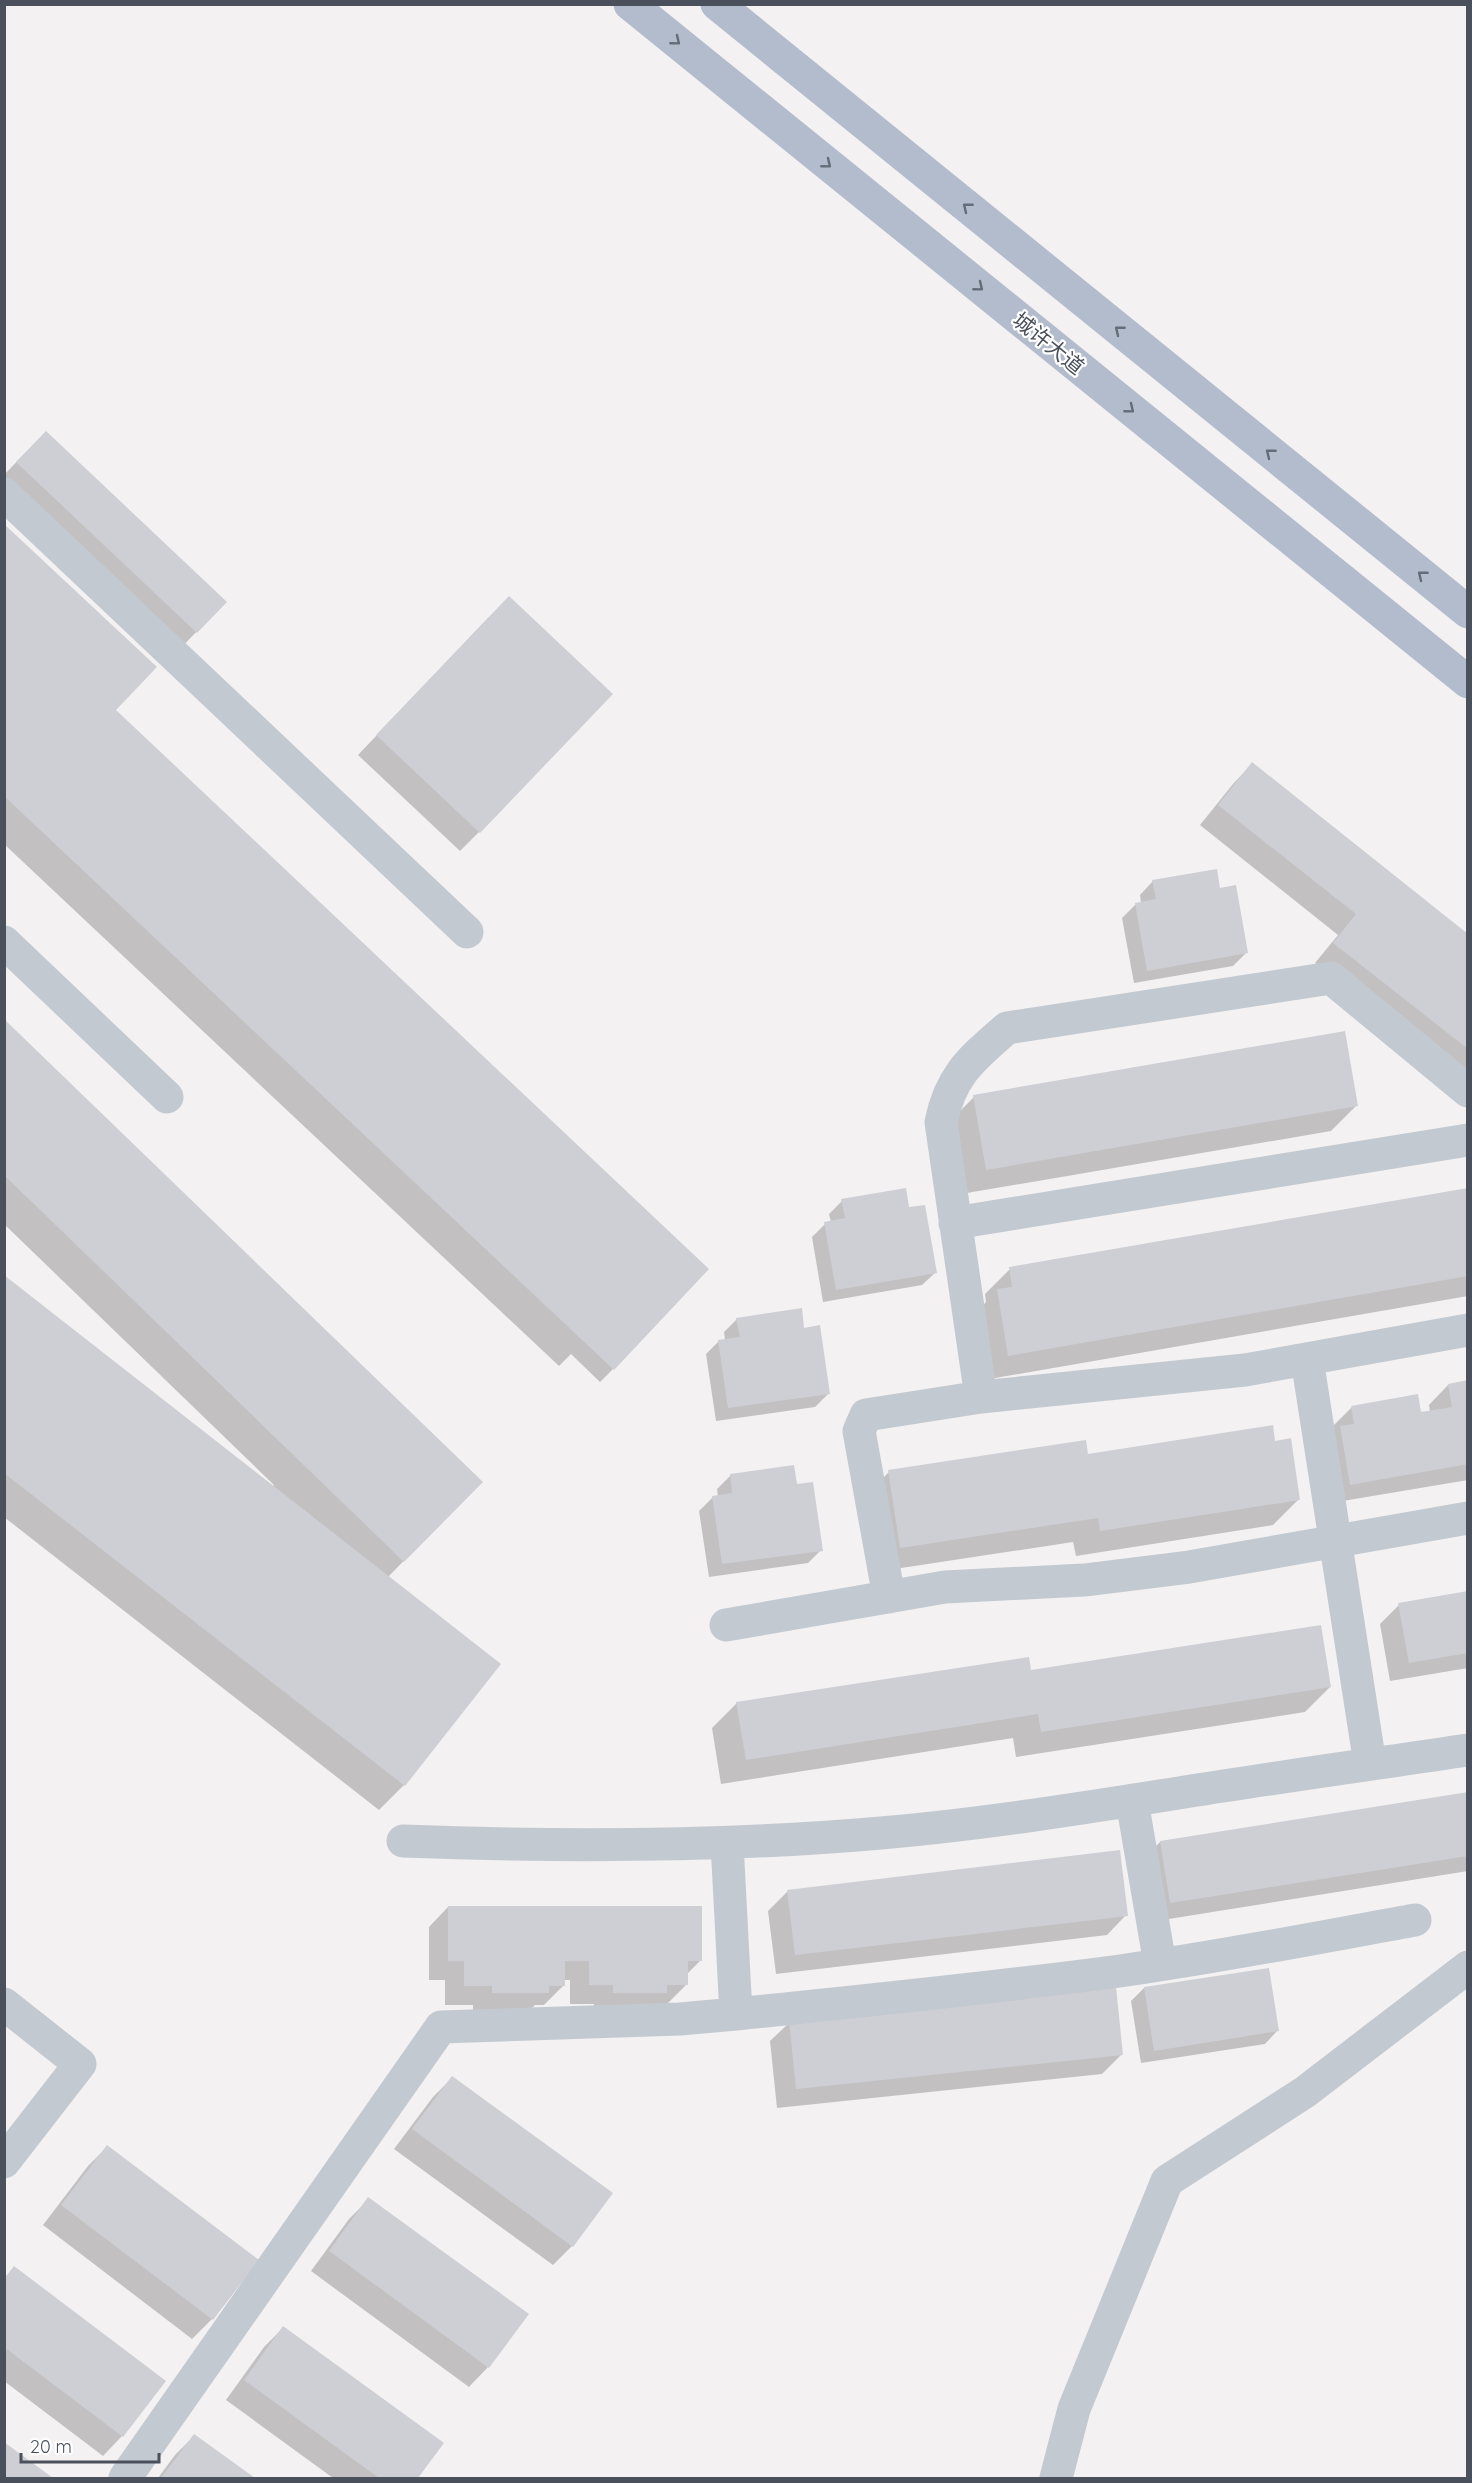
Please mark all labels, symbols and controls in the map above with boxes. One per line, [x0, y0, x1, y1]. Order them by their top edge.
one-way arrow [669, 34, 680, 45]
one-way arrow [820, 157, 831, 168]
one-way arrow [963, 204, 974, 215]
one-way arrow [972, 279, 983, 290]
street label: 城许大道 [1008, 306, 1090, 380]
one-way arrow [1115, 326, 1126, 337]
one-way arrow [1123, 402, 1134, 413]
one-way arrow [1266, 449, 1277, 460]
one-way arrow [1418, 572, 1429, 583]
scale bar [21, 2426, 159, 2464]
text: 20 m [30, 2435, 72, 2458]

